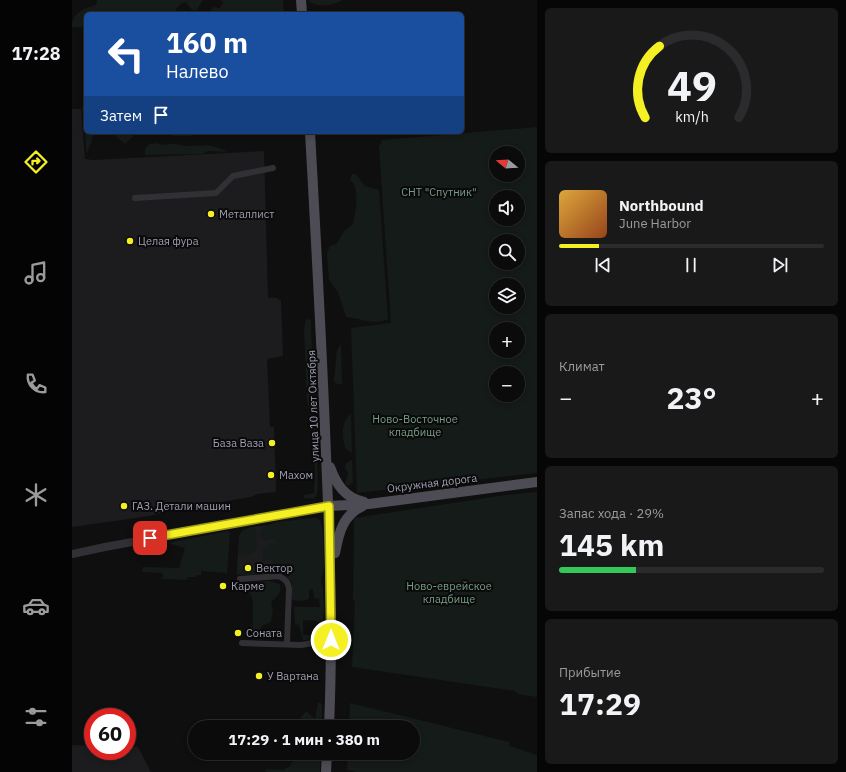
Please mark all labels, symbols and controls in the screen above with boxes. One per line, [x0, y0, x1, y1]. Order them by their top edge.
text: 160 m [166, 24, 248, 61]
icon: left [100, 28, 152, 80]
text: 17:28 [11, 42, 61, 65]
text: 49 [667, 58, 716, 112]
text: Налево [166, 60, 229, 83]
icon: arrive [150, 104, 172, 126]
text: Затем [100, 106, 142, 125]
text: km/h [675, 107, 708, 126]
north arrow [489, 146, 525, 182]
map controls [489, 146, 525, 402]
icon: directions [22, 148, 50, 176]
park label: СНТ "Спутник" [401, 185, 477, 199]
button: sound [489, 190, 525, 226]
text: Northbound [619, 196, 704, 215]
place label: Металлист [219, 207, 275, 221]
marker: Металлист [206, 209, 216, 219]
text: June Harbor [619, 215, 691, 232]
place label: Целая фура [138, 234, 199, 248]
button: search [489, 234, 525, 270]
marker: Целая фура [125, 236, 135, 246]
icon: previous [592, 254, 614, 276]
icon: pause [680, 254, 702, 276]
icon: next [769, 254, 791, 276]
icon: music [22, 259, 50, 287]
button: layers [489, 278, 525, 314]
button: + [489, 322, 525, 358]
street label: улица 10 лет Октября [304, 350, 322, 462]
text: Климат [559, 358, 605, 375]
button: − [489, 366, 525, 402]
icon: phone [22, 370, 50, 398]
text: 23° [666, 378, 717, 417]
text: − [559, 383, 572, 412]
text: + [811, 383, 824, 412]
park label: Ново-Восточное кладбище [372, 412, 458, 439]
place label: База Ваза [213, 436, 264, 450]
marker: База Ваза [267, 438, 277, 448]
place label: Махом [279, 468, 313, 482]
marker: Махом [266, 470, 276, 480]
street label: Окружная дорога [386, 471, 478, 495]
icon: climate [22, 481, 50, 509]
place label: ГАЗ. Детали машин [132, 499, 231, 513]
marker: ГАЗ. Детали машин [119, 501, 129, 511]
text: Запас хода · 29% [559, 505, 664, 522]
pin [133, 521, 167, 555]
text: 145 km [559, 525, 664, 564]
icon: arrive [139, 527, 161, 549]
place label: Вектор [256, 561, 293, 575]
marker: Вектор [243, 563, 253, 573]
place label: Карме [231, 579, 264, 593]
park label: Ново-еврейское кладбище [406, 579, 492, 606]
marker: Карме [218, 581, 228, 591]
icon: car [22, 592, 50, 620]
position arrow [310, 619, 352, 661]
place label: Соната [246, 626, 282, 640]
marker: Соната [233, 628, 243, 638]
text: Прибытие [559, 664, 621, 681]
place label: У Вартана [267, 669, 319, 683]
marker: У Вартана [254, 671, 264, 681]
text: 17:29 [559, 684, 641, 723]
icon: filters [22, 703, 50, 731]
speed limit sign: 60 [84, 708, 136, 760]
text: 17:29 · 1 мин · 380 m [228, 730, 380, 749]

